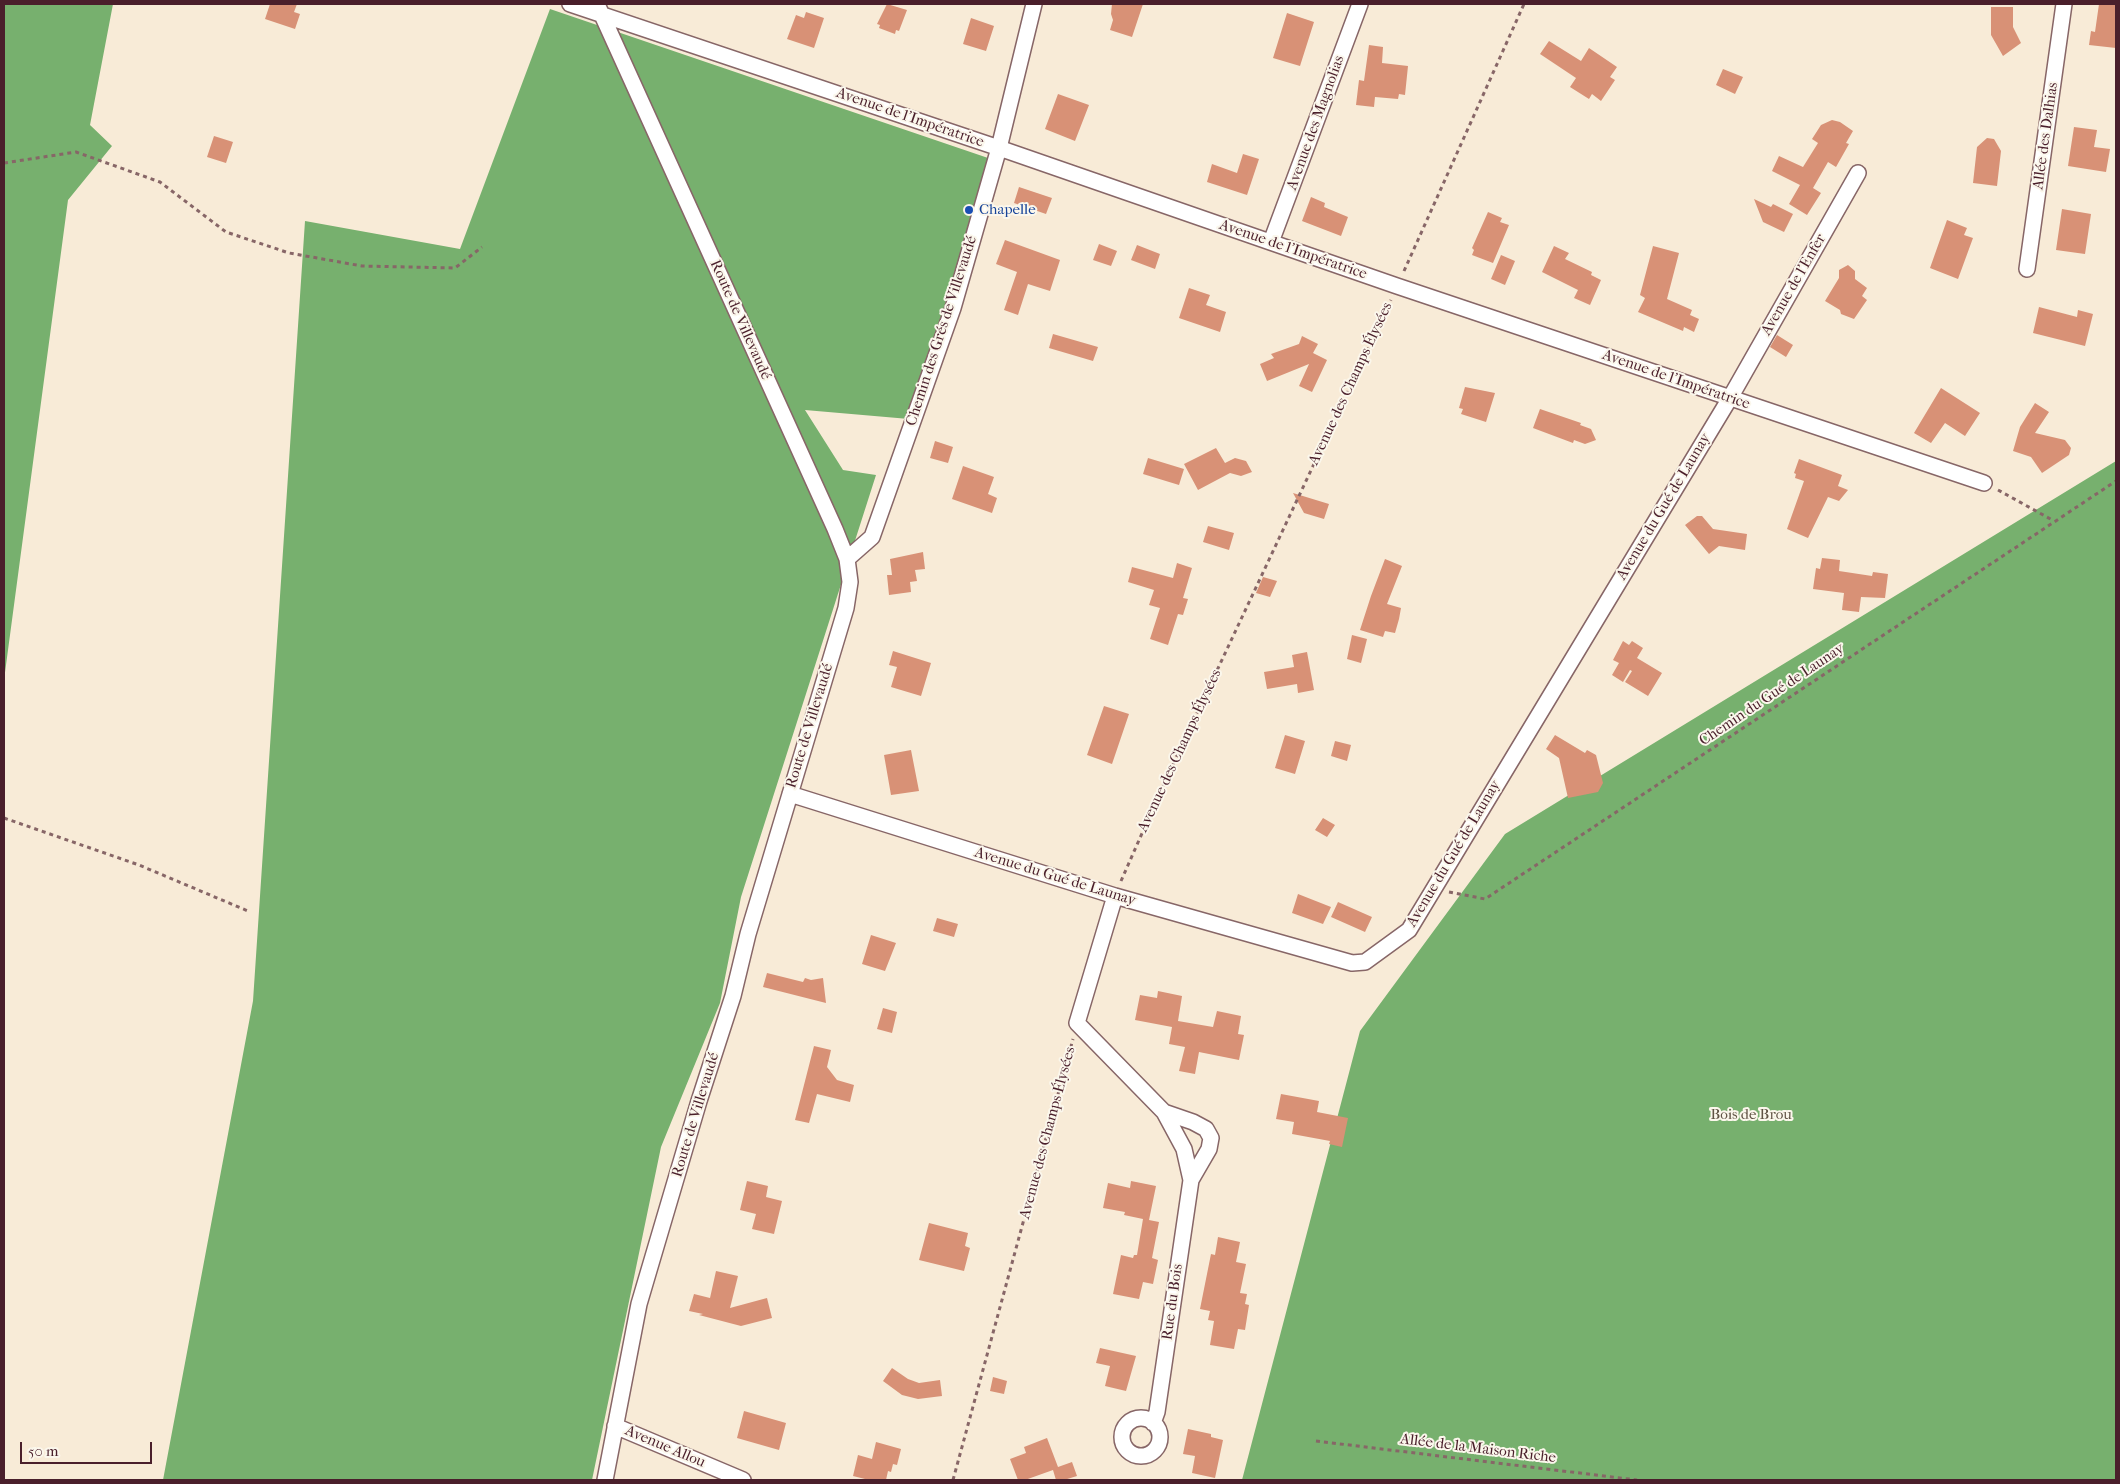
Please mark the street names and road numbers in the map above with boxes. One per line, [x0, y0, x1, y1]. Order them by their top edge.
street label: Avenue des Magnolias [1283, 53, 1349, 193]
street label: Allée des Dalhias [2030, 81, 2062, 191]
street label: Avenue de l'Impératrice [834, 84, 986, 152]
street label: Avenue de l'Impératrice [1217, 216, 1369, 284]
street label: Avenue de l'Enfer [1758, 231, 1830, 339]
street label: Chemin des Grés de Villevaudé [903, 234, 981, 428]
street label: Route de Villevaudé [705, 257, 775, 383]
street label: Avenue des Champs Élysées [1305, 300, 1397, 468]
street label: Avenue de l'Impératrice [1600, 346, 1752, 414]
street label: Avenue du Gué de Launay [1613, 430, 1715, 584]
street label: Chemin du Gué de Launay [1696, 640, 1848, 750]
street label: Route de Villevaudé [782, 662, 838, 790]
street label: Avenue des Champs Élysées [1134, 667, 1226, 835]
street label: Avenue du Gué de Launay [1403, 777, 1505, 931]
street label: Avenue du Gué de Launay [972, 844, 1138, 910]
street label: Avenue des Champs Élysées [1016, 1045, 1080, 1221]
street label: Route de Villevaudé [668, 1051, 724, 1179]
street label: Rue du Bois [1159, 1263, 1187, 1341]
street label: Avenue Allou [622, 1422, 708, 1472]
street label: Allée de la Maison Riche [1399, 1431, 1557, 1467]

